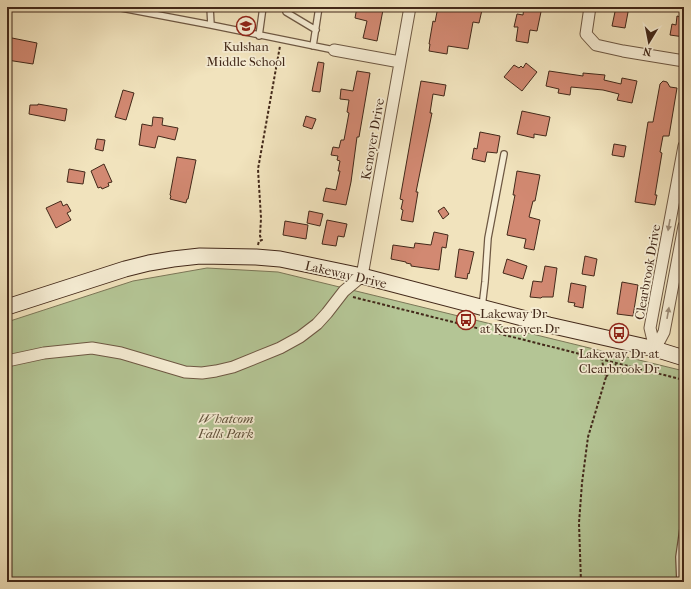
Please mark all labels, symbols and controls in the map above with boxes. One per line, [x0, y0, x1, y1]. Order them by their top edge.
school or university icon: Kulshan Middle School [235, 15, 257, 37]
north arrow [629, 22, 669, 62]
place label: Kulshan Middle School [207, 39, 286, 69]
text: N [641, 44, 653, 58]
street label: Kenoyer Drive [358, 97, 387, 181]
one-way arrow [666, 219, 672, 231]
street label: Clearbrook Drive [632, 223, 663, 321]
street label: Lakeway Drive [304, 258, 389, 291]
place label: Lakeway Dr at Kenoyer Dr [480, 306, 560, 336]
one-way arrow [665, 307, 671, 319]
bus stop icon: Lakeway Dr at Kenoyer Dr [455, 309, 477, 331]
bus stop icon: Lakeway Dr at Clearbrook Dr [608, 322, 630, 344]
place label: Lakeway Dr at Clearbrook Dr [579, 346, 660, 376]
park label: Whatcom Falls Park [197, 411, 254, 441]

